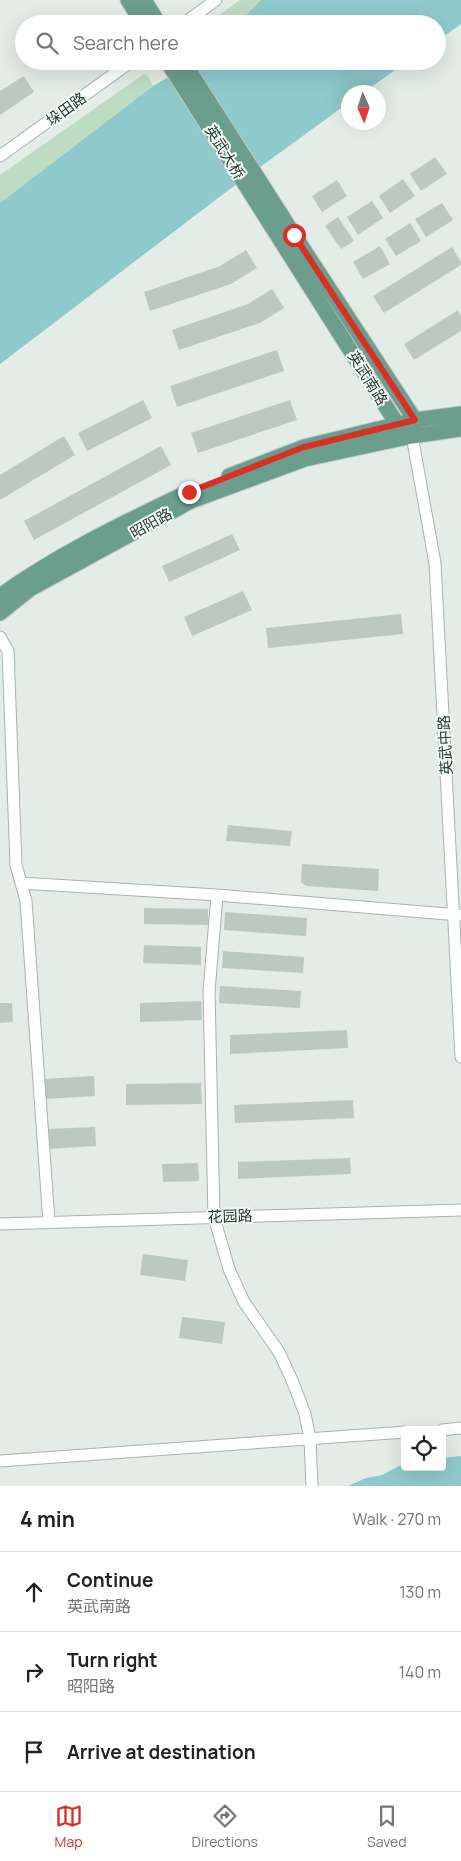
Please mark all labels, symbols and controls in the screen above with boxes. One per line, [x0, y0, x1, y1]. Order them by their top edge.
search box [15, 15, 446, 70]
icon: search [33, 29, 61, 57]
text: Search here [73, 30, 179, 56]
north arrow [341, 85, 386, 130]
street label: 垛田路 [42, 87, 90, 131]
street label: 英武大桥 [200, 121, 250, 183]
route start [283, 224, 306, 247]
street label: 英武南路 [343, 347, 393, 409]
route end [178, 481, 201, 504]
street label: 昭阳路 [126, 503, 176, 543]
street label: 英武中路 [433, 714, 457, 776]
street label: 花园路 [207, 1205, 253, 1227]
map controls [401, 1426, 446, 1471]
button: locate [401, 1426, 446, 1471]
text: 4 min [20, 1505, 75, 1533]
text: Walk · 270 m [352, 1508, 441, 1530]
text: Continue [67, 1567, 153, 1593]
icon: ahead [20, 1578, 48, 1606]
text: 130 m [399, 1581, 441, 1603]
text: 英武南路 [67, 1595, 131, 1617]
text: Turn right [67, 1647, 157, 1673]
icon: right [20, 1658, 48, 1686]
text: 140 m [399, 1661, 441, 1683]
text: 昭阳路 [67, 1675, 115, 1697]
icon: arrive [20, 1738, 48, 1766]
text: Arrive at destination [67, 1739, 256, 1765]
tab: Map [55, 1802, 83, 1851]
tab: Directions [192, 1802, 258, 1851]
tab: Saved [367, 1802, 406, 1851]

